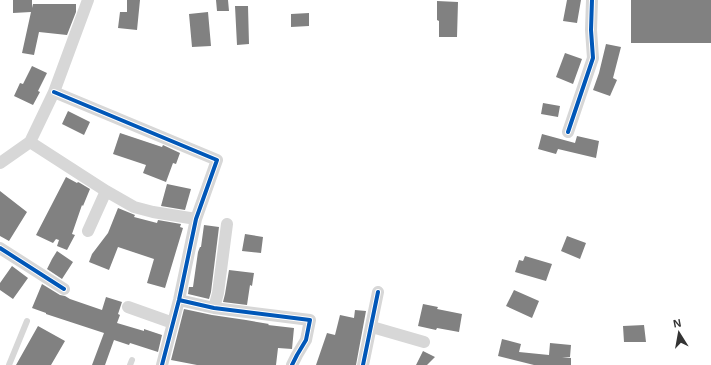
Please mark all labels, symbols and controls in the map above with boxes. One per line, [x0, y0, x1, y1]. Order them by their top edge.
north arrow [659, 313, 699, 353]
text: N [672, 317, 682, 330]

